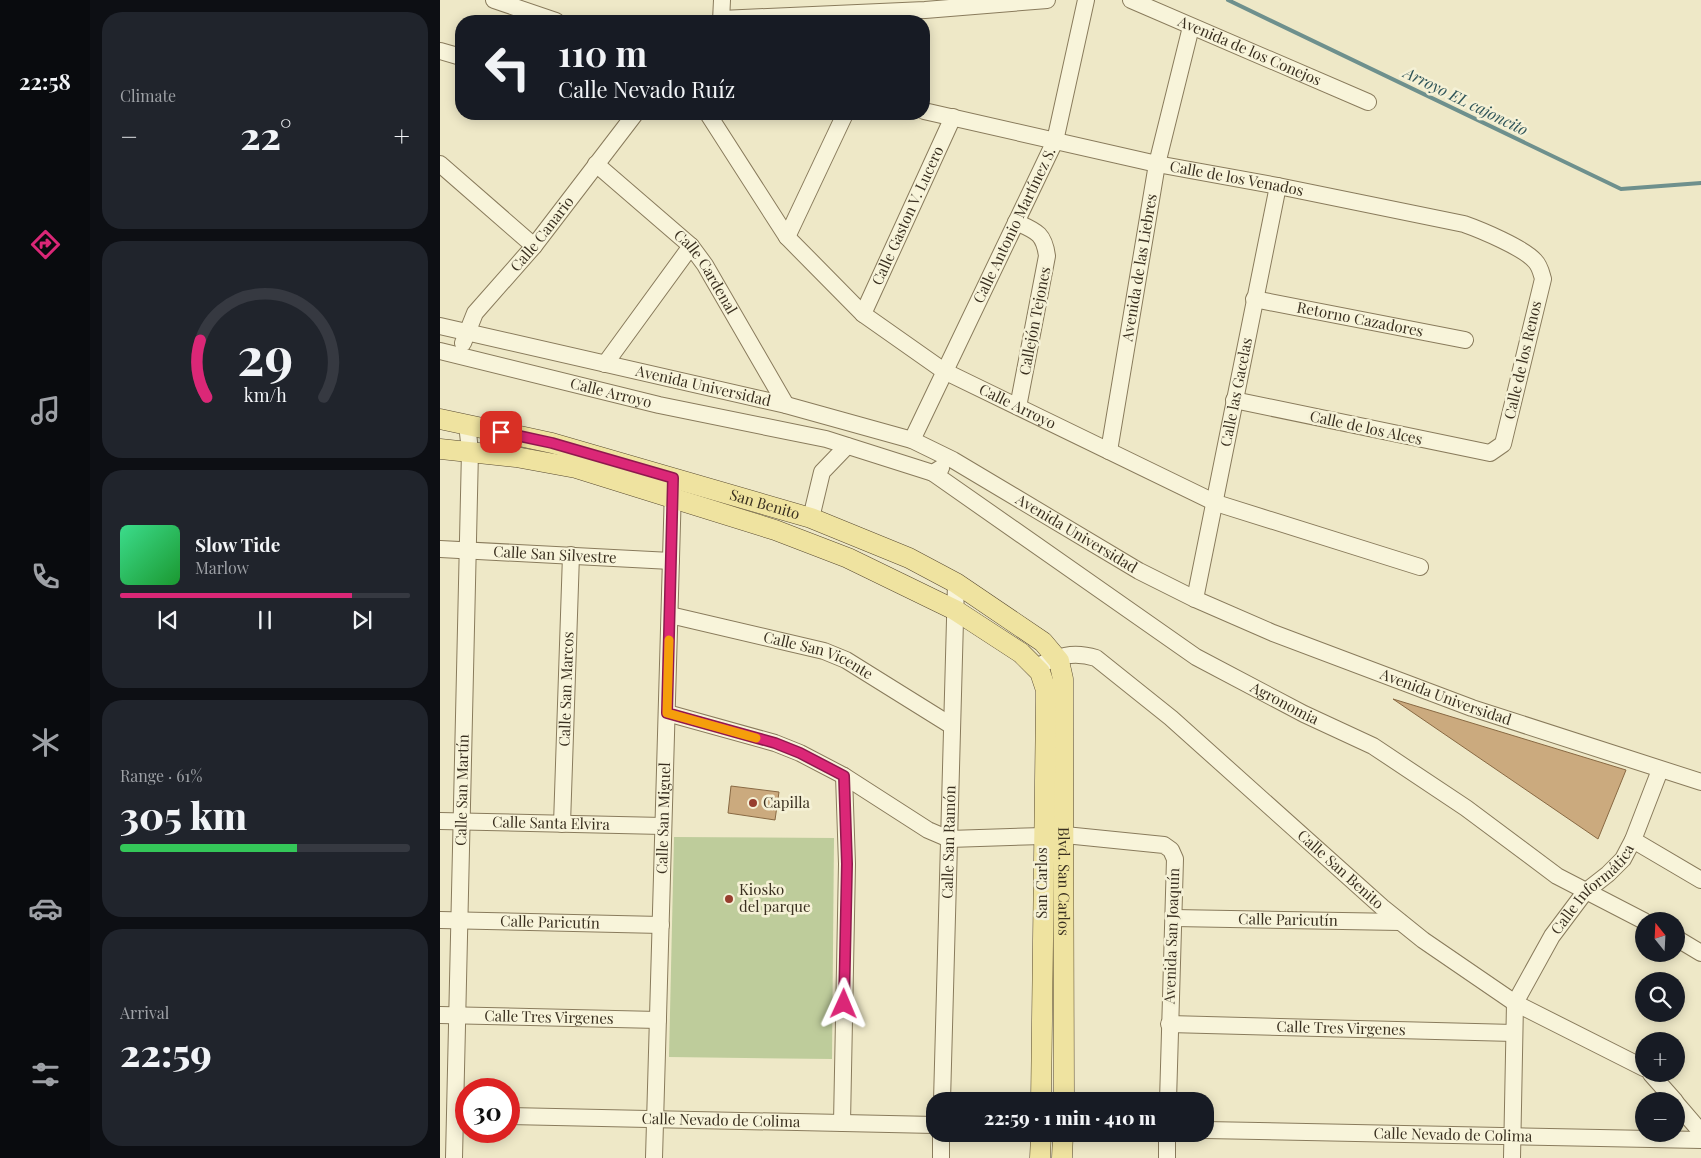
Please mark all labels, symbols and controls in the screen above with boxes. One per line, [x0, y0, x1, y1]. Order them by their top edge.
street label: Avenida de los Conejos [1174, 10, 1325, 90]
text: 110 m [558, 29, 647, 76]
icon: left [475, 35, 540, 100]
water label: Arroyo EL cajoncito [1399, 61, 1532, 140]
text: 22:58 [19, 66, 71, 96]
text: Calle Nevado Ruíz [558, 74, 735, 104]
text: Climate [120, 85, 176, 106]
text: 22° [240, 109, 292, 160]
text: − [120, 117, 138, 154]
text: + [394, 117, 410, 154]
street label: Calle Gaston V. Lucero [866, 142, 947, 288]
street label: Calle Antonio Martínez S. [968, 144, 1060, 306]
street label: Calle de los Venados [1168, 156, 1306, 200]
street label: Calle Canario [505, 192, 578, 275]
street label: Avenida de las Liebres [1116, 192, 1161, 344]
street label: Calle Cardenal [670, 225, 742, 317]
icon: directions [28, 227, 63, 262]
street label: Callejón Tejones [1014, 265, 1054, 377]
street label: Retorno Cazadores [1295, 297, 1425, 341]
street label: Calle de los Renos [1499, 299, 1545, 421]
text: 29 [237, 320, 293, 389]
street label: Calle las Gacelas [1215, 336, 1256, 448]
street label: Avenida Universidad [633, 360, 773, 410]
street label: Calle Arroyo [568, 372, 654, 412]
street label: Calle Arroyo [976, 379, 1060, 433]
text: km/h [244, 383, 287, 406]
icon: music [28, 393, 63, 428]
street label: Calle de los Alces [1308, 405, 1424, 449]
pin [480, 411, 522, 453]
icon: arrive [487, 418, 515, 446]
street label: San Benito [728, 484, 802, 523]
street label: Avenida Universidad [1012, 488, 1142, 577]
text: Slow Tide [195, 531, 280, 557]
street label: Calle San Silvestre [493, 541, 617, 567]
text: Marlow [195, 557, 249, 578]
icon: phone [28, 559, 63, 594]
icon: previous [154, 606, 182, 634]
icon: pause [251, 606, 279, 634]
icon: next [348, 606, 376, 634]
street label: Calle San Vicente [762, 626, 877, 683]
street label: Calle San Marcos [554, 631, 577, 747]
street label: Avenida Universidad [1377, 663, 1515, 729]
street label: Agronomia [1246, 676, 1323, 729]
icon: climate [28, 725, 63, 760]
street label: Calle San Martín [450, 734, 473, 846]
street label: Calle San Miguel [651, 762, 674, 874]
text: Range · 61% [120, 765, 202, 786]
street label: Calle San Ramón [936, 785, 960, 899]
text: 305 km [120, 789, 247, 840]
place label: Capilla [763, 792, 810, 812]
marker: Capilla [747, 797, 759, 809]
street label: Calle Santa Elvira [492, 811, 611, 834]
street label: Calle San Benito [1293, 825, 1389, 913]
street label: Blvd. San Carlos [1054, 827, 1075, 936]
street label: Calle Informática [1546, 840, 1638, 938]
street label: San Carlos [1031, 847, 1051, 919]
street label: Avenida San Joaquín [1159, 867, 1183, 1005]
place label: Kiosko del parque [739, 879, 811, 916]
icon: car [28, 891, 63, 926]
marker: Kiosko del parque [723, 893, 735, 905]
street label: Calle Paricutín [1238, 908, 1338, 930]
street label: Calle Paricutín [500, 910, 600, 933]
north arrow [1635, 912, 1685, 962]
map controls [1635, 912, 1685, 1142]
button: search [1635, 972, 1685, 1022]
position arrow [817, 977, 869, 1029]
text: Arrival [120, 1002, 169, 1023]
street label: Calle Tres Virgenes [484, 1005, 614, 1028]
street label: Calle Tres Virgenes [1276, 1016, 1406, 1039]
text: 22:59 [120, 1026, 212, 1077]
button: + [1635, 1032, 1685, 1082]
icon: filters [28, 1057, 63, 1092]
speed limit sign: 30 [455, 1078, 520, 1143]
button: − [1635, 1092, 1685, 1142]
text: 22:59 · 1 min · 410 m [984, 1104, 1156, 1130]
street label: Calle Nevado de Colima [641, 1108, 801, 1131]
street label: Calle Nevado de Colima [1373, 1122, 1533, 1146]

